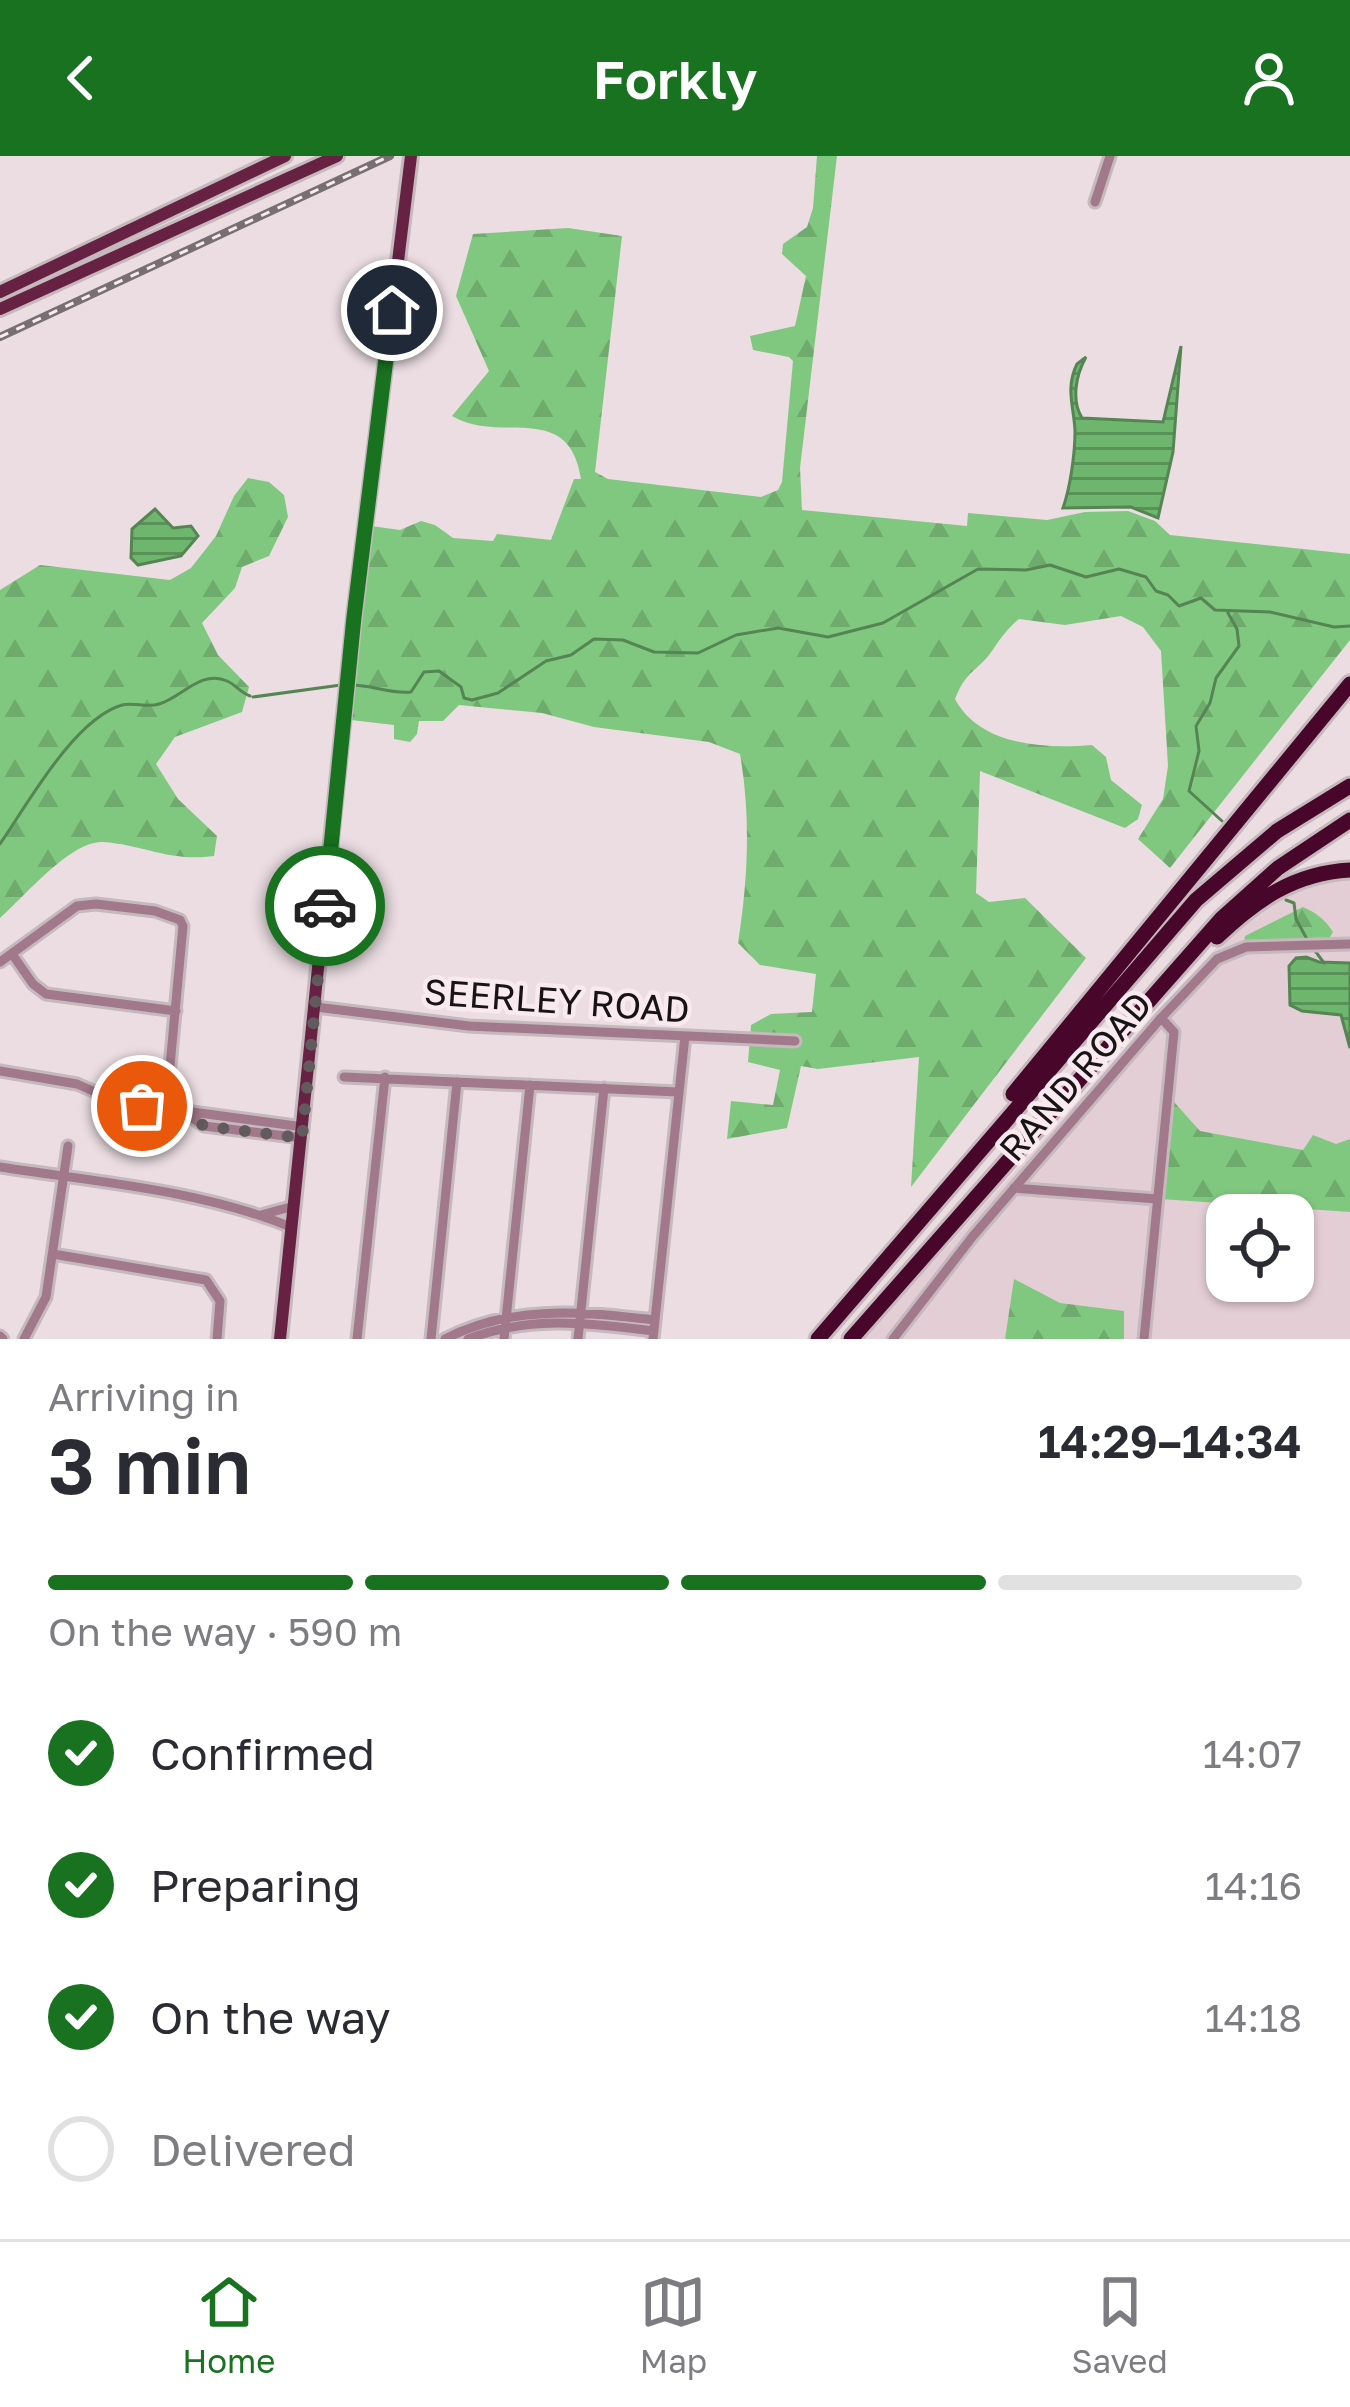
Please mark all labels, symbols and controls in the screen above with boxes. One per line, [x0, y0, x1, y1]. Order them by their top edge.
icon: back [48, 45, 114, 111]
icon: person [1236, 45, 1302, 111]
text: Forkly [593, 46, 757, 111]
pin [341, 259, 443, 361]
icon: home [359, 277, 425, 343]
courier [265, 846, 385, 966]
icon: car [292, 873, 358, 939]
street label: SEERLEY ROAD [423, 969, 691, 1031]
street label: RAND ROAD [990, 983, 1160, 1169]
pin [91, 1055, 193, 1157]
icon: bag [109, 1073, 175, 1139]
map controls [1206, 1194, 1314, 1302]
button: locate [1206, 1194, 1314, 1302]
text: Arriving in [48, 1373, 239, 1420]
text: 14:29–14:34 [1038, 1414, 1302, 1468]
text: 3 min [48, 1418, 251, 1511]
text: On the way · 590 m [48, 1608, 402, 1655]
icon: check [48, 1720, 114, 1786]
text: Confirmed [150, 1726, 375, 1780]
text: 14:07 [1203, 1730, 1302, 1777]
icon: check [48, 1852, 114, 1918]
text: Preparing [150, 1858, 361, 1912]
text: 14:16 [1205, 1862, 1302, 1909]
icon: check [48, 1984, 114, 2050]
text: On the way [150, 1990, 391, 2044]
text: 14:18 [1205, 1994, 1302, 2041]
text: Delivered [150, 2122, 355, 2176]
tab: Home [182, 2269, 275, 2380]
tab: Map [640, 2269, 707, 2380]
tab: Saved [1071, 2269, 1168, 2380]

